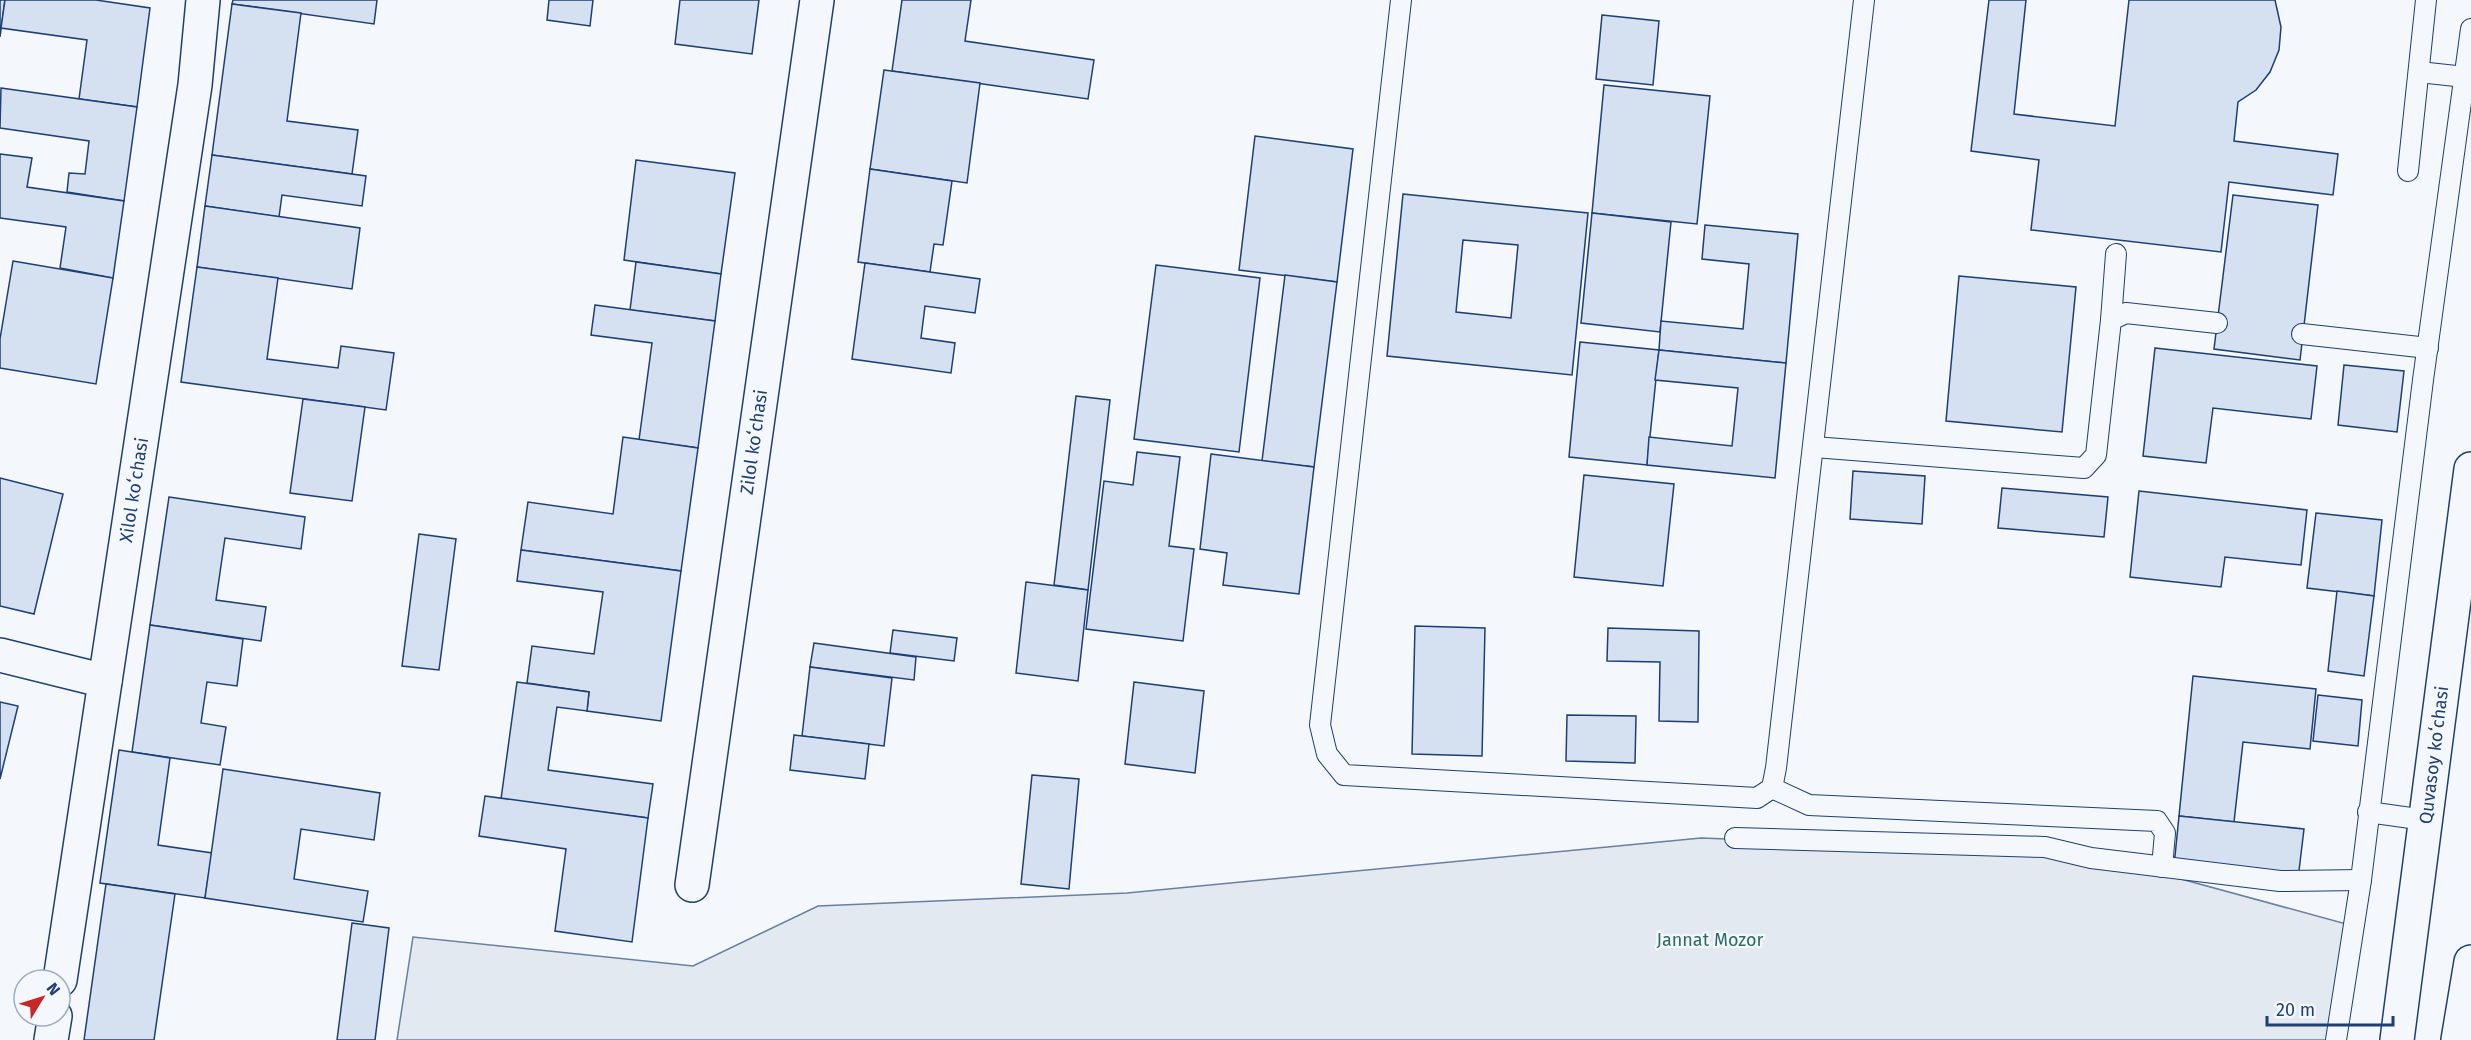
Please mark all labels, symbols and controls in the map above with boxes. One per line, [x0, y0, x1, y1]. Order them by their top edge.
street label: Zilol koʻchasi [736, 388, 772, 496]
street label: Xilol koʻchasi [115, 436, 153, 544]
street label: Quvasoy koʻchasi [2415, 685, 2453, 825]
park label: Jannat Mozor [1656, 929, 1764, 951]
north arrow [12, 968, 72, 1028]
text: N [43, 979, 64, 999]
scale bar [2267, 989, 2393, 1027]
text: 20 m [2276, 999, 2315, 1021]

